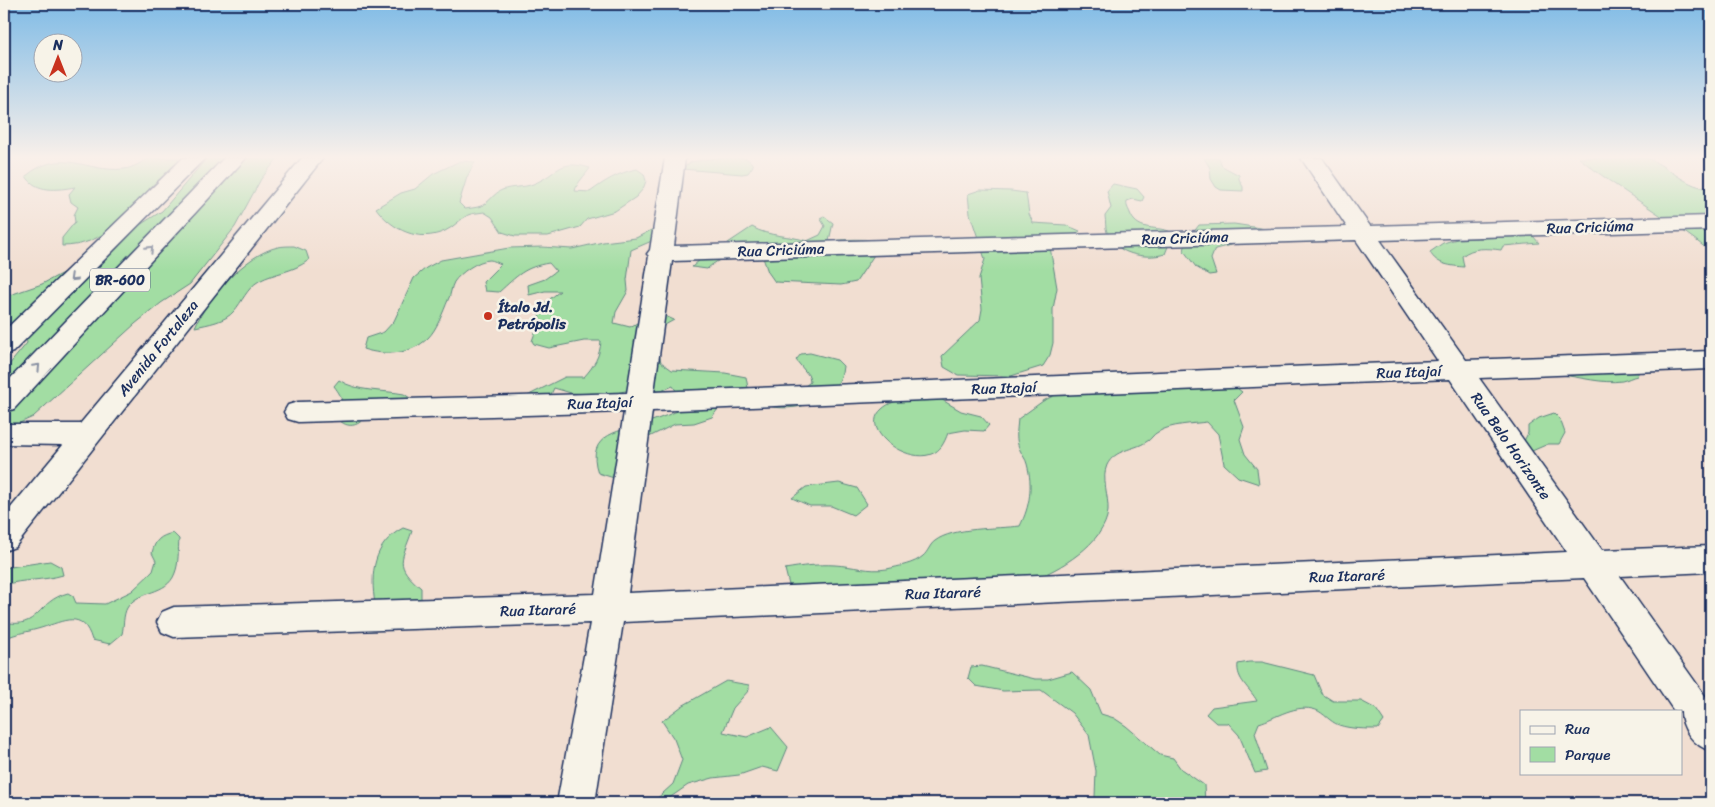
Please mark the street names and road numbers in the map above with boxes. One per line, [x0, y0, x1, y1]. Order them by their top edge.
street label: Rua Criciúma [1546, 212, 1634, 242]
street label: Rua Criciúma [1141, 223, 1229, 253]
street label: Rua Criciúma [737, 235, 825, 265]
road number: BR-600 [90, 268, 150, 292]
street label: Avenida Fortaleza [110, 293, 206, 403]
street label: Rua Itajaí [1376, 358, 1444, 386]
street label: Rua Itajaí [971, 374, 1039, 402]
street label: Rua Belo Horizonte [1464, 387, 1558, 506]
street label: Rua Itajaí [567, 389, 635, 417]
street label: Rua Itararé [1308, 562, 1386, 590]
street label: Rua Itararé [904, 579, 982, 607]
street label: Rua Itararé [499, 596, 577, 624]

